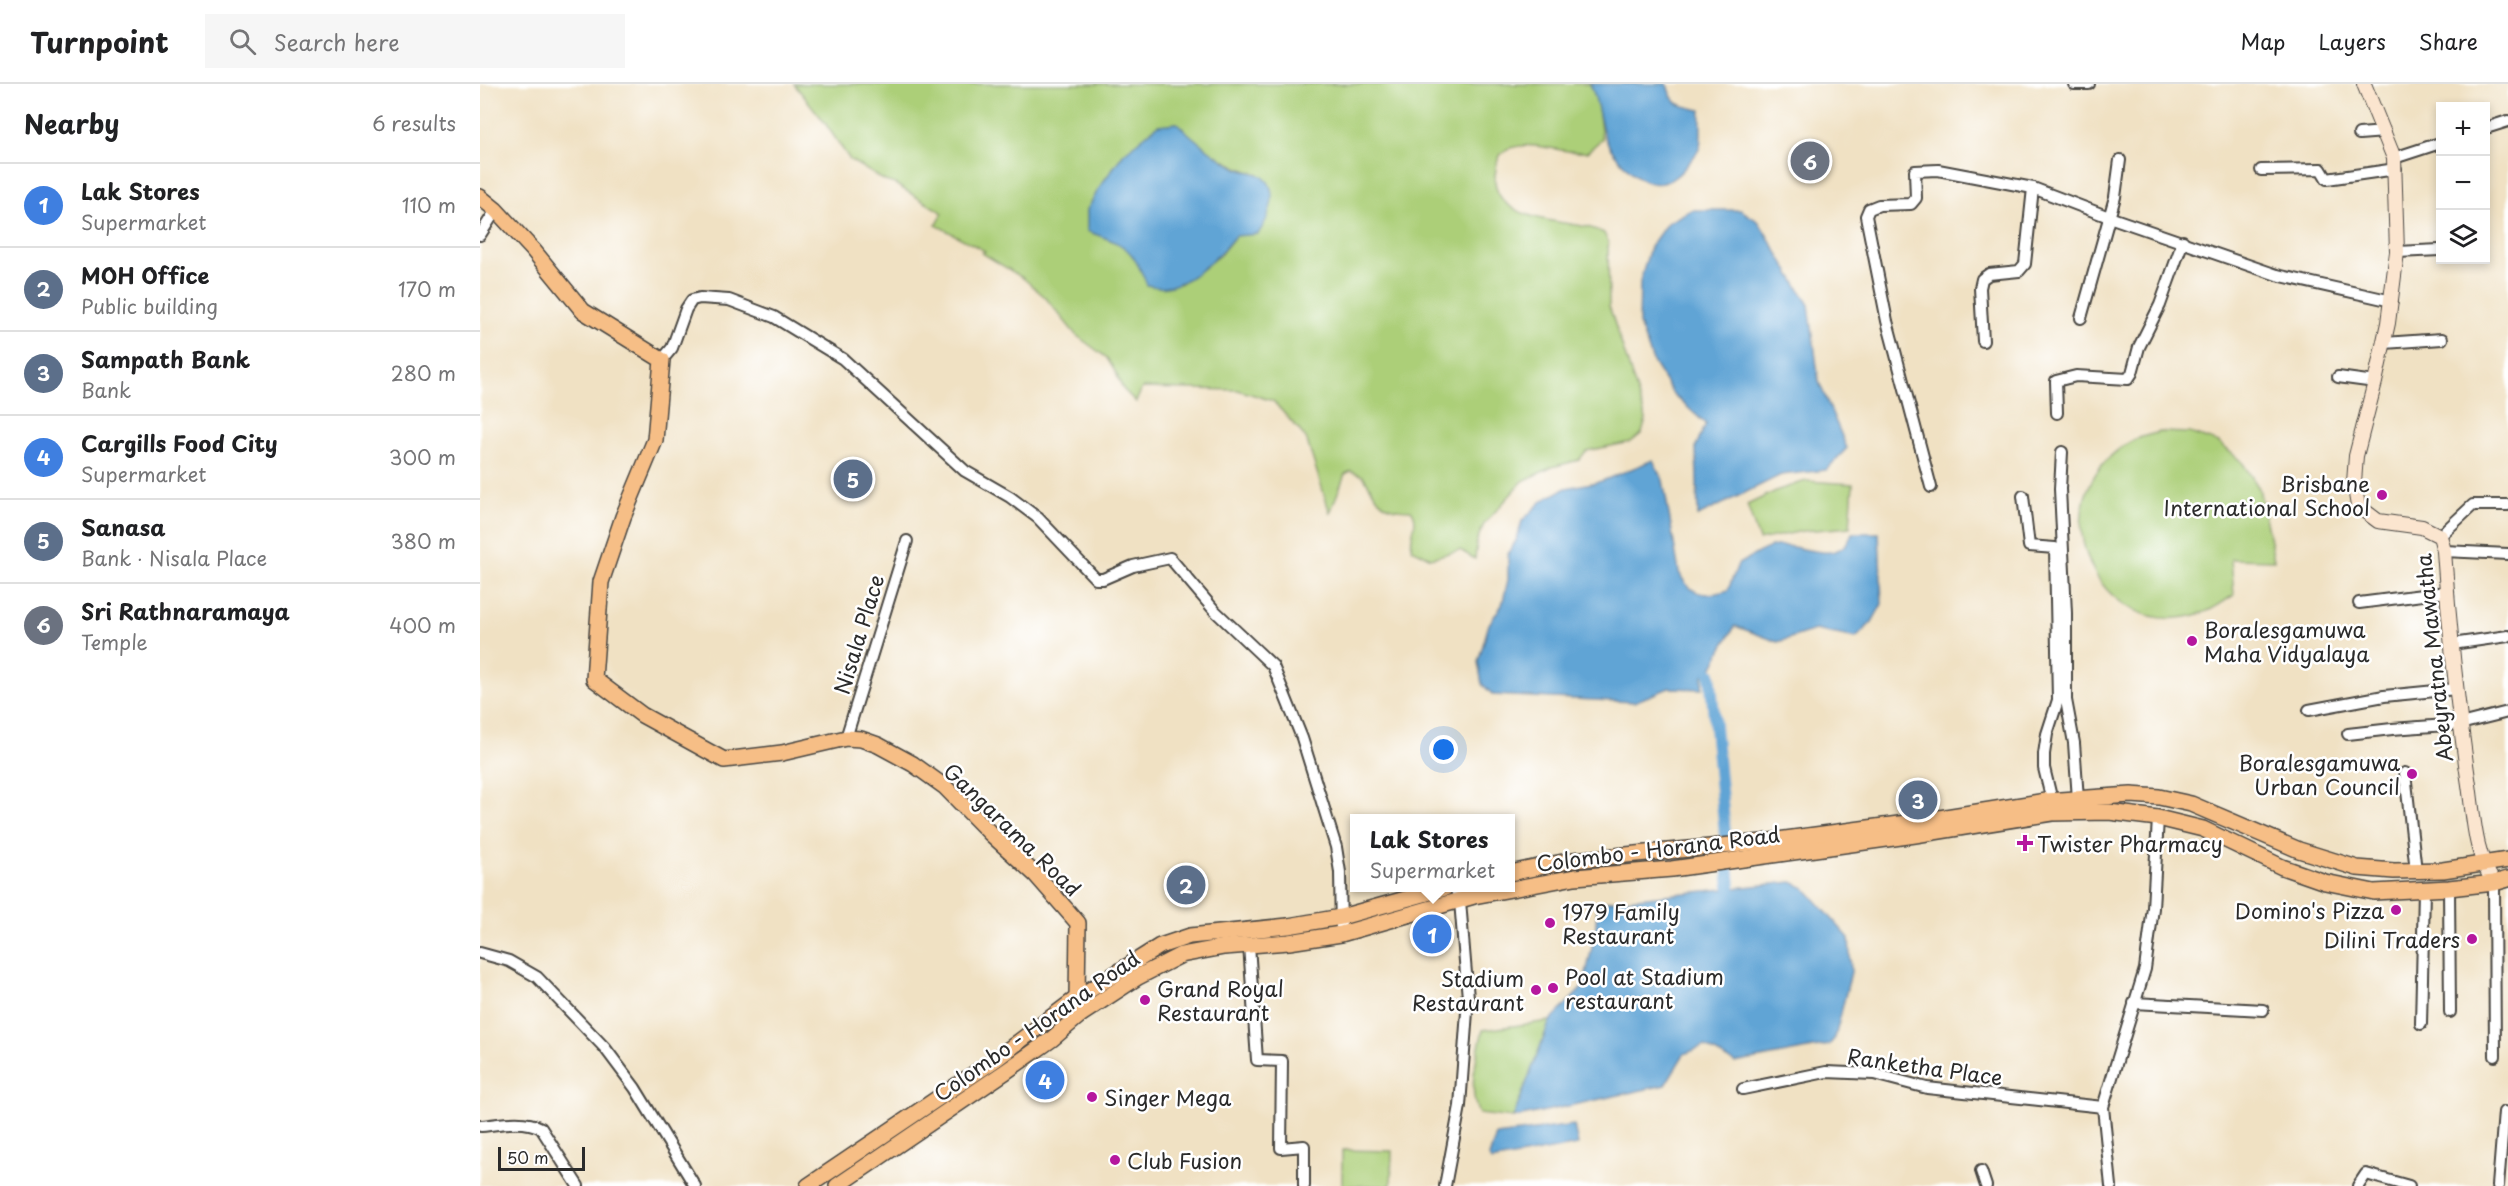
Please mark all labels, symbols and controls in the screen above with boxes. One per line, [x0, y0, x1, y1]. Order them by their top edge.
search box [205, 14, 625, 68]
text: Turnpoint [30, 20, 169, 63]
icon: search [226, 25, 259, 58]
text: Search here [274, 25, 400, 58]
text: Map [2241, 25, 2285, 57]
text: Layers [2318, 25, 2386, 57]
text: Share [2419, 25, 2478, 57]
map controls [2436, 102, 2490, 264]
button: + [2436, 102, 2490, 156]
text: Nearby [24, 104, 119, 143]
text: 6 results [372, 108, 456, 138]
pin: 6 [1790, 138, 1830, 184]
button: − [2436, 156, 2490, 210]
text: Lak Stores [81, 174, 200, 207]
text: 1 [39, 190, 48, 220]
text: 110 m [402, 190, 456, 220]
text: Supermarket [81, 207, 207, 237]
button: layers [2436, 210, 2490, 264]
text: MOH Office [81, 258, 210, 291]
text: 2 [36, 274, 51, 304]
text: 170 m [398, 274, 456, 304]
text: Public building [81, 291, 218, 321]
text: Sampath Bank [81, 342, 250, 375]
text: 3 [37, 358, 50, 388]
text: 280 m [391, 358, 456, 388]
text: Bank [81, 375, 131, 405]
text: Cargills Food City [81, 426, 278, 459]
text: 4 [37, 442, 50, 472]
text: 300 m [389, 442, 456, 472]
pin: 5 [834, 456, 872, 502]
text: Supermarket [81, 459, 207, 489]
place label: Brisbane International School [2164, 467, 2370, 523]
marker: Brisbane International School [2375, 488, 2389, 502]
text: Sanasa [81, 510, 166, 543]
text: 5 [37, 526, 50, 556]
text: 380 m [390, 526, 456, 556]
text: Bank · Nisala Place [81, 543, 267, 573]
street label: Abeyratna Mawatha [2406, 552, 2460, 764]
street label: Nisala Place [825, 570, 891, 698]
text: Sri Rathnaramaya [81, 594, 290, 627]
text: 6 [36, 610, 51, 640]
text: 400 m [389, 610, 456, 640]
place label: Boralesgamuwa Maha Vidyalaya [2204, 613, 2370, 669]
text: Temple [81, 627, 148, 657]
marker: Boralesgamuwa Maha Vidyalaya [2185, 634, 2199, 648]
your location [1429, 735, 1458, 764]
place label: Boralesgamuwa Urban Council [2238, 746, 2400, 802]
street label: Gangarama Road [937, 755, 1089, 903]
marker: Boralesgamuwa Urban Council [2405, 767, 2419, 781]
pin: 3 [1898, 778, 1938, 822]
popup [1350, 814, 1515, 892]
street label: Colombo - Horana Road [1534, 817, 1782, 879]
text: Lak Stores [1370, 822, 1488, 855]
place label: Twister Pharmacy [2037, 827, 2223, 859]
marker: Twister Pharmacy [2018, 836, 2032, 850]
text: Supermarket [1370, 855, 1495, 885]
pin: 2 [1166, 862, 1206, 908]
place label: Domino's Pizza [2235, 894, 2384, 926]
place label: 1979 Family Restaurant [1562, 895, 1680, 951]
marker: Domino's Pizza [2389, 903, 2403, 917]
pin: 1 [1412, 912, 1452, 956]
marker: 1979 Family Restaurant [1543, 916, 1557, 930]
place label: Dilini Traders [2324, 923, 2460, 955]
marker: Dilini Traders [2465, 932, 2479, 946]
street label: Colombo - Horana Road [926, 942, 1146, 1108]
place label: Pool at Stadium restaurant [1565, 960, 1724, 1016]
place label: Stadium Restaurant [1412, 962, 1524, 1018]
place label: Grand Royal Restaurant [1157, 972, 1284, 1028]
marker: Pool at Stadium restaurant [1546, 981, 1560, 995]
marker: Stadium Restaurant [1529, 983, 1543, 997]
marker: Grand Royal Restaurant [1138, 993, 1152, 1007]
street label: Ranketha Place [1845, 1039, 2005, 1093]
pin: 4 [1026, 1058, 1064, 1102]
place label: Singer Mega [1104, 1081, 1231, 1113]
marker: Singer Mega [1085, 1090, 1099, 1104]
scale bar [498, 1144, 585, 1172]
place label: Club Fusion [1127, 1144, 1242, 1176]
text: 50 m [507, 1145, 548, 1169]
marker: Club Fusion [1108, 1153, 1122, 1167]

